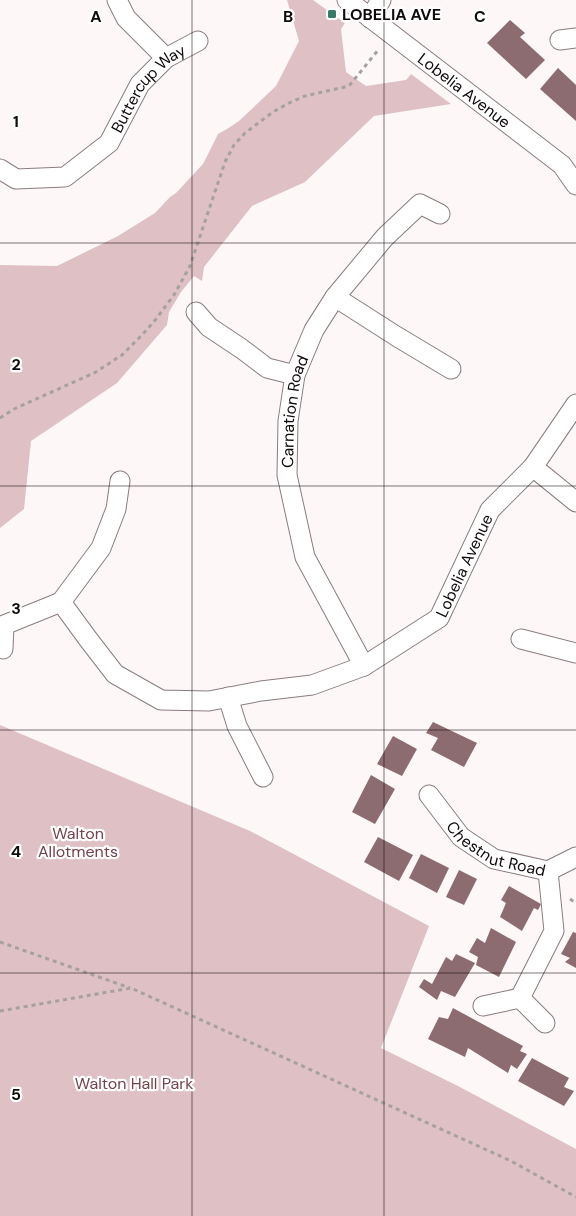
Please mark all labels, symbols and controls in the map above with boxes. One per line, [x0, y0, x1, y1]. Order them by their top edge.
place label: LOBELIA AVE [342, 4, 441, 25]
text: A [90, 6, 102, 27]
text: B [283, 6, 293, 27]
text: C [474, 6, 486, 27]
marker: LOBELIA AVE [326, 8, 338, 20]
street label: Buttercup Way [106, 39, 189, 136]
street label: Lobelia Avenue [414, 48, 515, 132]
text: 1 [13, 111, 19, 132]
street label: Carnation Road [277, 352, 313, 468]
text: 2 [11, 354, 21, 375]
street label: Lobelia Avenue [431, 510, 497, 620]
text: 3 [11, 598, 21, 619]
street label: Chestnut Road [442, 816, 548, 881]
park label: Walton Allotments [38, 823, 118, 862]
text: 4 [11, 841, 21, 862]
park label: Walton Hall Park [75, 1073, 193, 1094]
text: 5 [11, 1084, 21, 1105]

